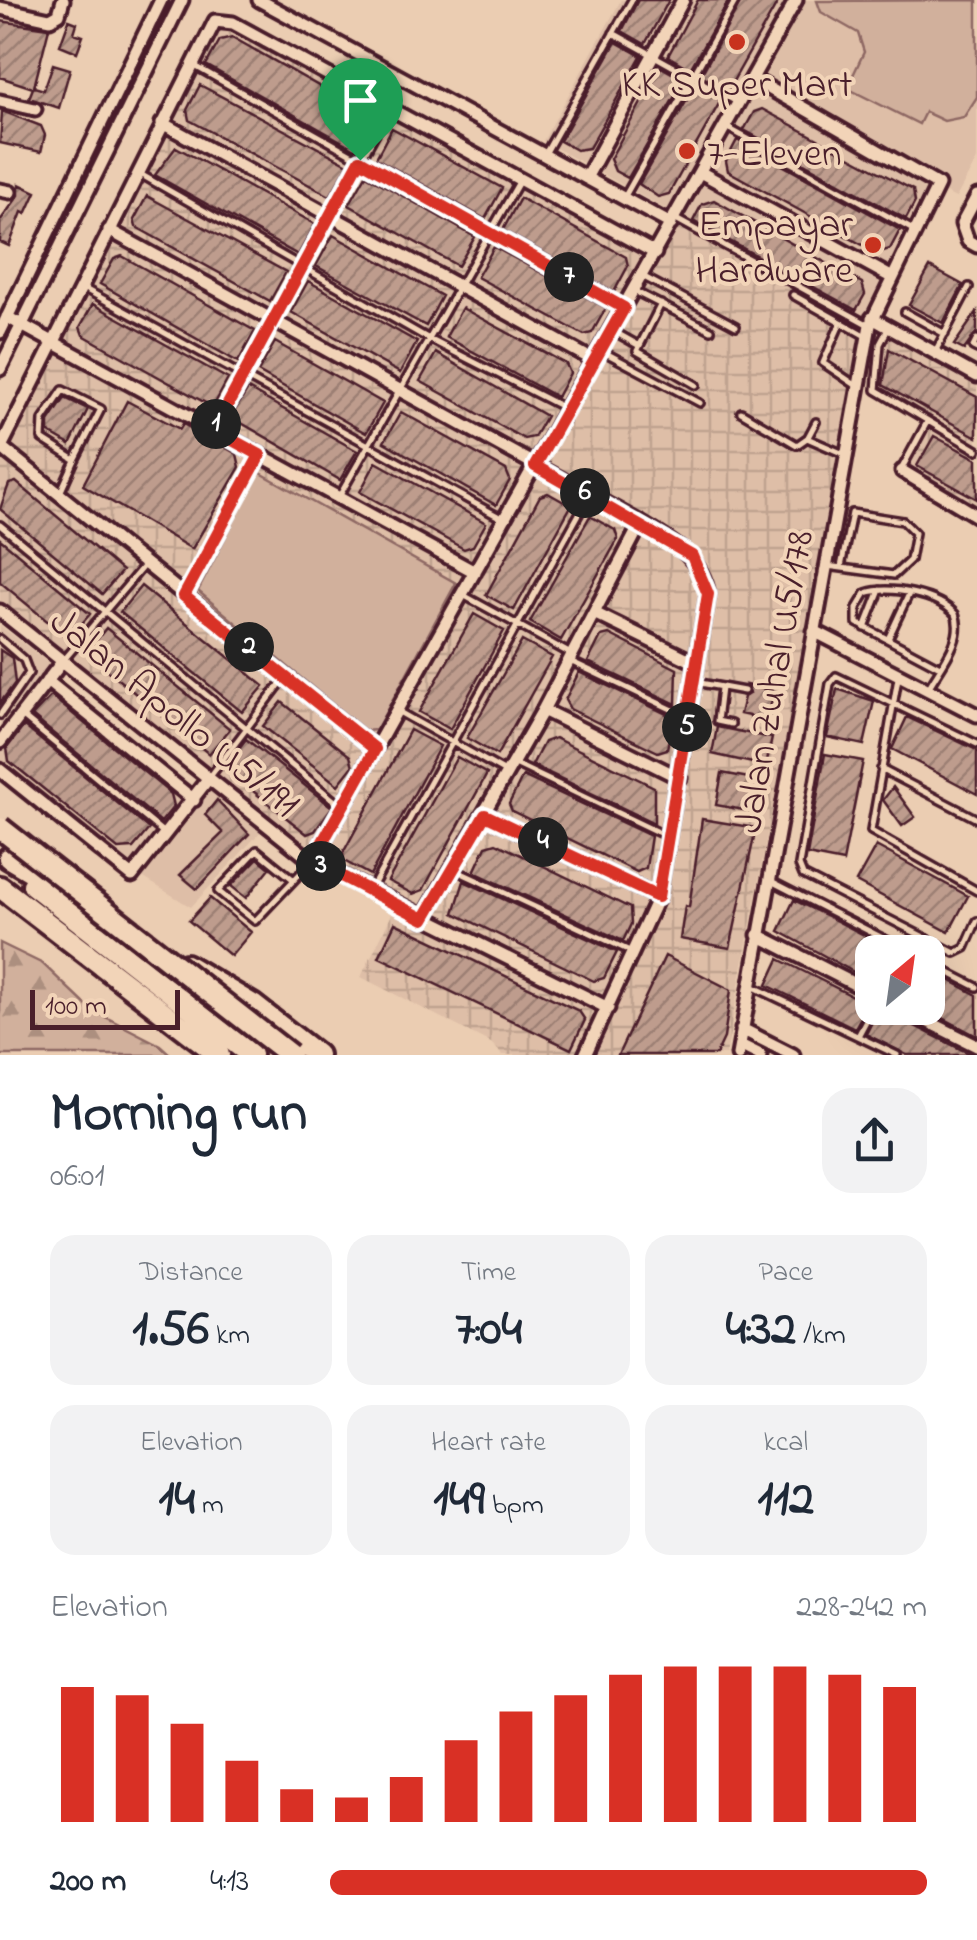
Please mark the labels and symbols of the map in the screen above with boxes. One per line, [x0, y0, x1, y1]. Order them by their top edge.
marker: KK Super Mart [726, 31, 748, 53]
place label: KK Super Mart [621, 57, 853, 116]
pin [318, 58, 403, 161]
place label: 7-Eleven [707, 126, 842, 185]
marker: 7-Eleven [676, 140, 698, 162]
place label: Empayar Hardware [695, 197, 854, 302]
marker: Empayar Hardware [862, 234, 884, 256]
pin: 7 [544, 252, 594, 302]
pin: 1 [191, 399, 241, 449]
pin: 6 [560, 468, 610, 518]
street label: Jalan Zuhal U5/178 [721, 526, 832, 838]
street label: Jalan Apollo U5/191 [35, 595, 311, 834]
pin: 2 [224, 622, 274, 672]
pin: 5 [662, 702, 712, 752]
pin: 4 [518, 817, 568, 867]
pin: 3 [296, 841, 346, 891]
north arrow [855, 935, 945, 1025]
scale bar [30, 985, 180, 1030]

